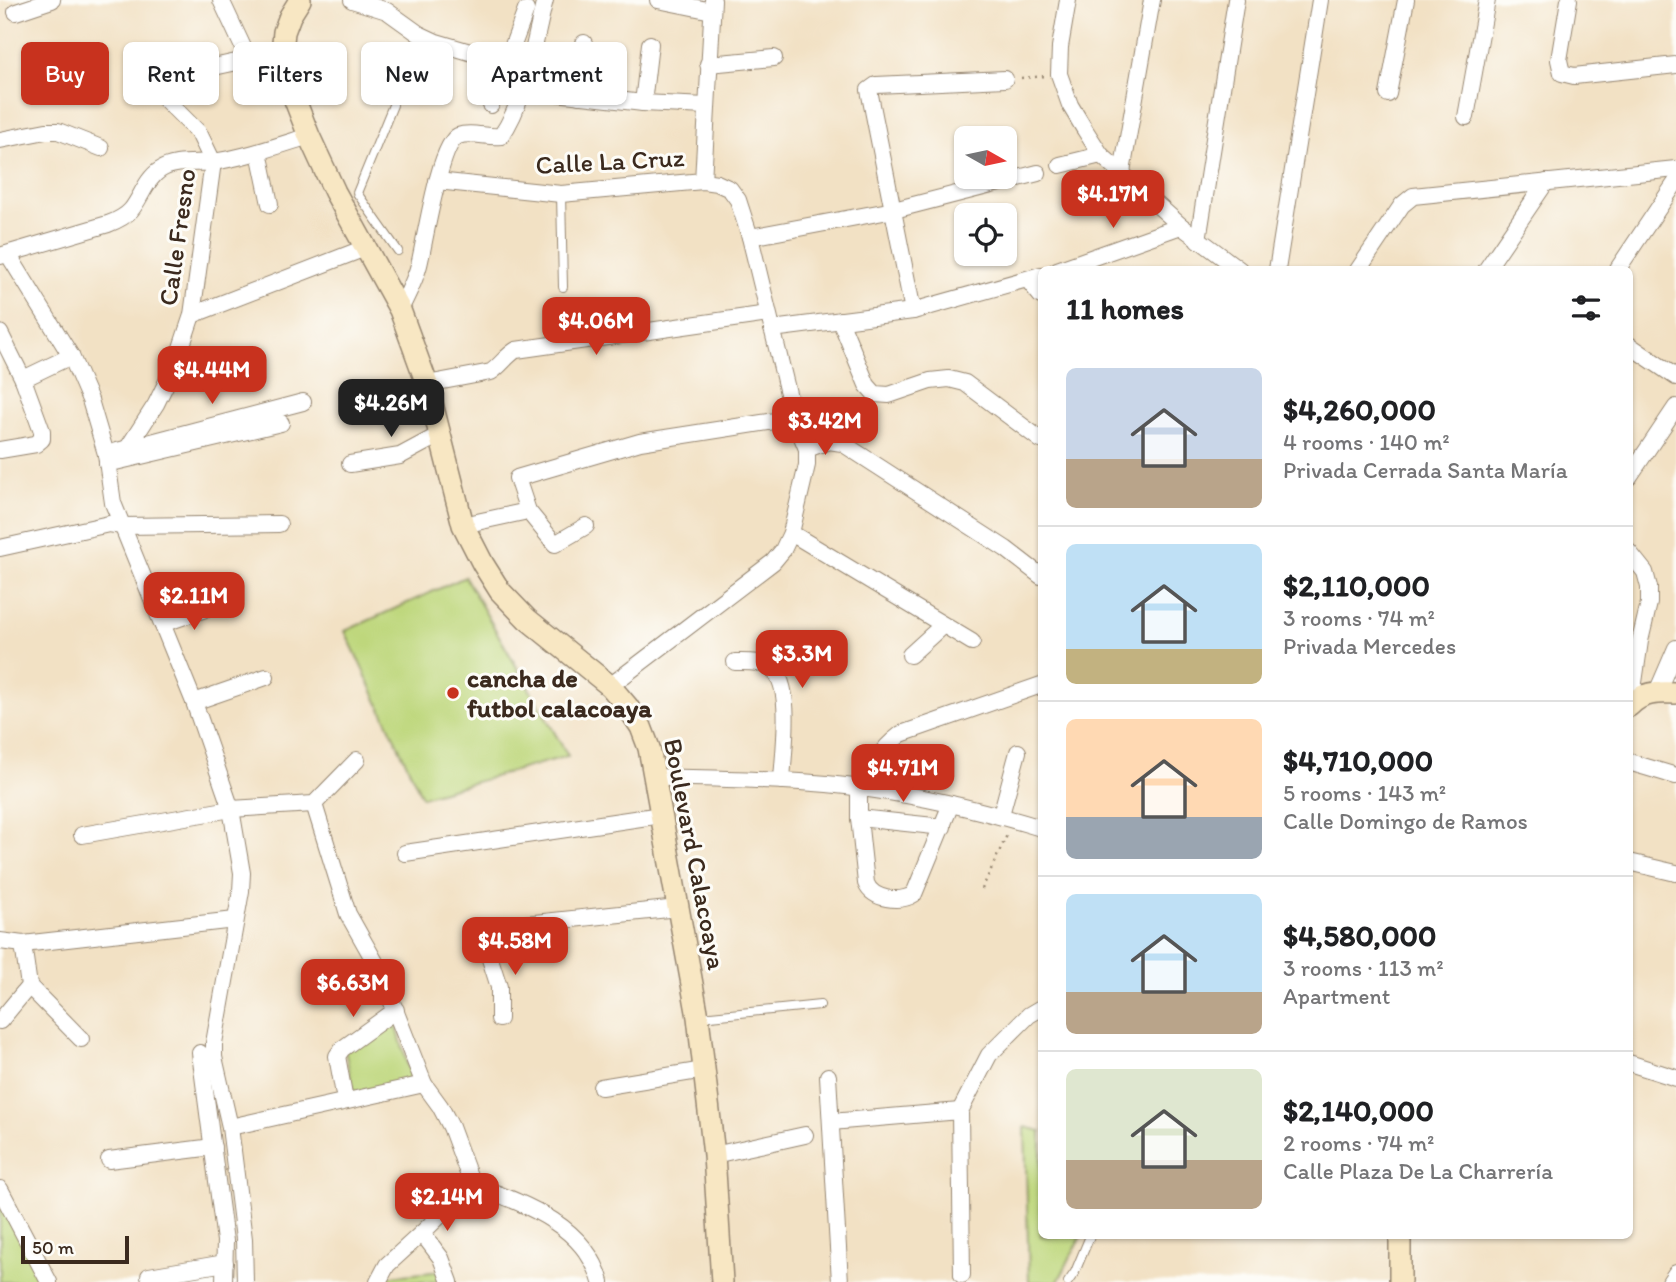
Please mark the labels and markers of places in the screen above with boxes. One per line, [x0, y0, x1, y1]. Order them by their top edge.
pin: $4.17M [1056, 170, 1170, 230]
pin: $4.06M [539, 298, 653, 357]
pin: $4.44M [155, 346, 269, 406]
pin: $4.26M [334, 380, 448, 439]
pin: $3.42M [768, 398, 882, 457]
pin: $2.11M [137, 572, 251, 632]
pin: $3.3M [753, 630, 851, 690]
place label: cancha de futbol calacoaya [467, 662, 652, 724]
marker: cancha de futbol calacoaya [445, 685, 461, 701]
pin: $4.71M [846, 744, 960, 804]
pin: $4.58M [458, 918, 572, 977]
pin: $6.63M [296, 960, 410, 1019]
pin: $2.14M [390, 1174, 504, 1233]

